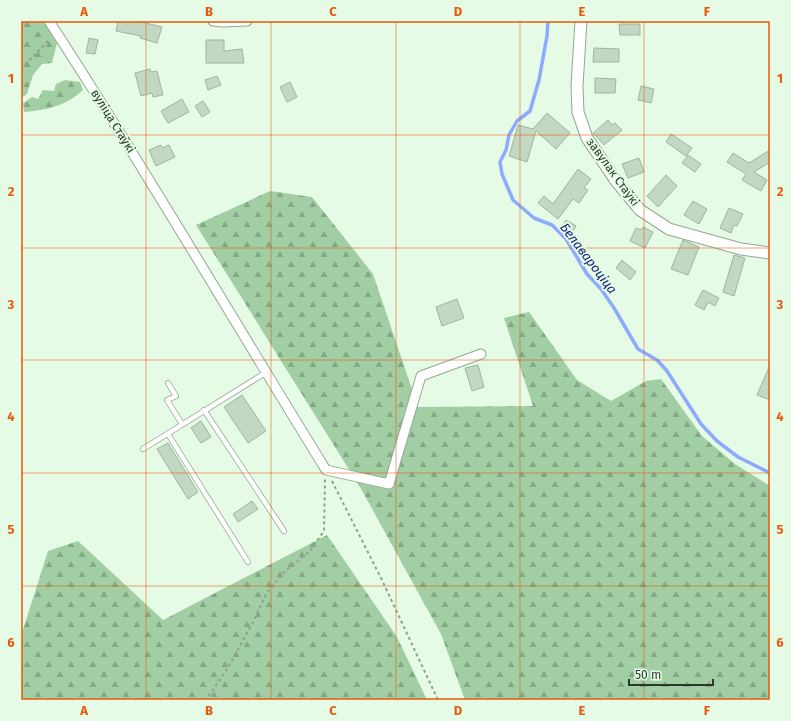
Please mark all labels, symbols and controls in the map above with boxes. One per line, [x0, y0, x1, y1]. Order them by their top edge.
text: A [79, 4, 88, 19]
text: B [205, 4, 213, 19]
text: C [329, 4, 337, 19]
text: D [454, 4, 463, 19]
text: E [579, 4, 586, 19]
text: F [704, 4, 711, 19]
text: 1 [8, 71, 14, 86]
text: 1 [777, 71, 783, 86]
street label: вуліца Стаўкі [88, 87, 138, 155]
street label: завулак Стаўкі [584, 135, 642, 209]
text: 2 [8, 184, 15, 199]
text: 2 [777, 184, 784, 199]
water label: Белавароціца [557, 220, 620, 297]
text: 3 [7, 297, 15, 312]
text: 3 [776, 297, 784, 312]
text: 4 [7, 409, 15, 424]
text: 4 [776, 409, 784, 424]
text: 5 [8, 522, 15, 537]
text: 5 [777, 522, 784, 537]
text: 6 [7, 635, 15, 650]
text: 6 [776, 635, 784, 650]
scale bar [629, 661, 713, 687]
text: 50 m [635, 668, 661, 682]
text: A [79, 703, 88, 718]
text: B [205, 703, 213, 718]
text: C [329, 703, 337, 718]
text: D [454, 703, 463, 718]
text: E [579, 703, 586, 718]
text: F [704, 703, 711, 718]

